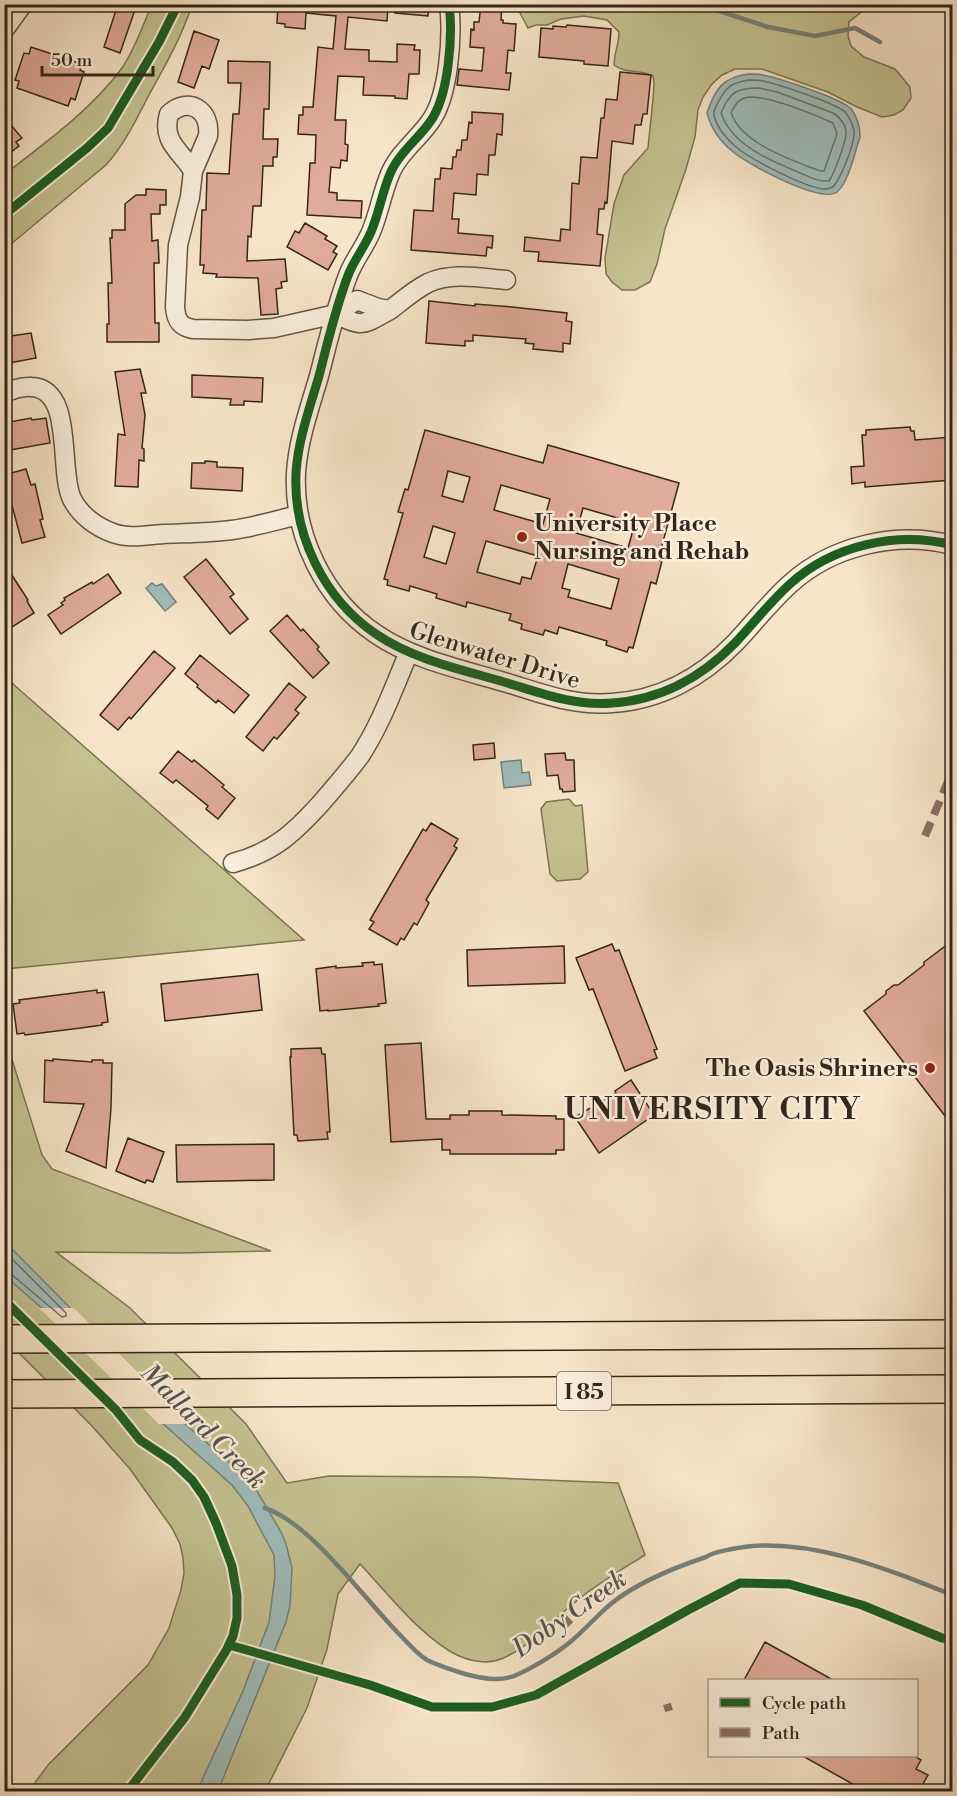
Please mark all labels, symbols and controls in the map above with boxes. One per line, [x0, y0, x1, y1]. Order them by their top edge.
scale bar [42, 39, 153, 77]
text: 50 m [51, 49, 93, 72]
place label: University Place Nursing and Rehab [534, 509, 749, 567]
marker: University Place Nursing and Rehab [515, 530, 529, 544]
street label: Glenwater Drive [406, 616, 584, 696]
place label: The Oasis Shriners [706, 1054, 918, 1084]
marker: The Oasis Shriners [923, 1061, 937, 1075]
district label: UNIVERSITY CITY [564, 1091, 862, 1129]
water label: Mallard Creek [134, 1357, 273, 1496]
road number: I 85 [557, 1372, 611, 1410]
water label: Doby Creek [505, 1563, 633, 1665]
legend [708, 1679, 918, 1757]
text: Cycle path [762, 1692, 846, 1715]
text: Path [762, 1722, 800, 1745]

